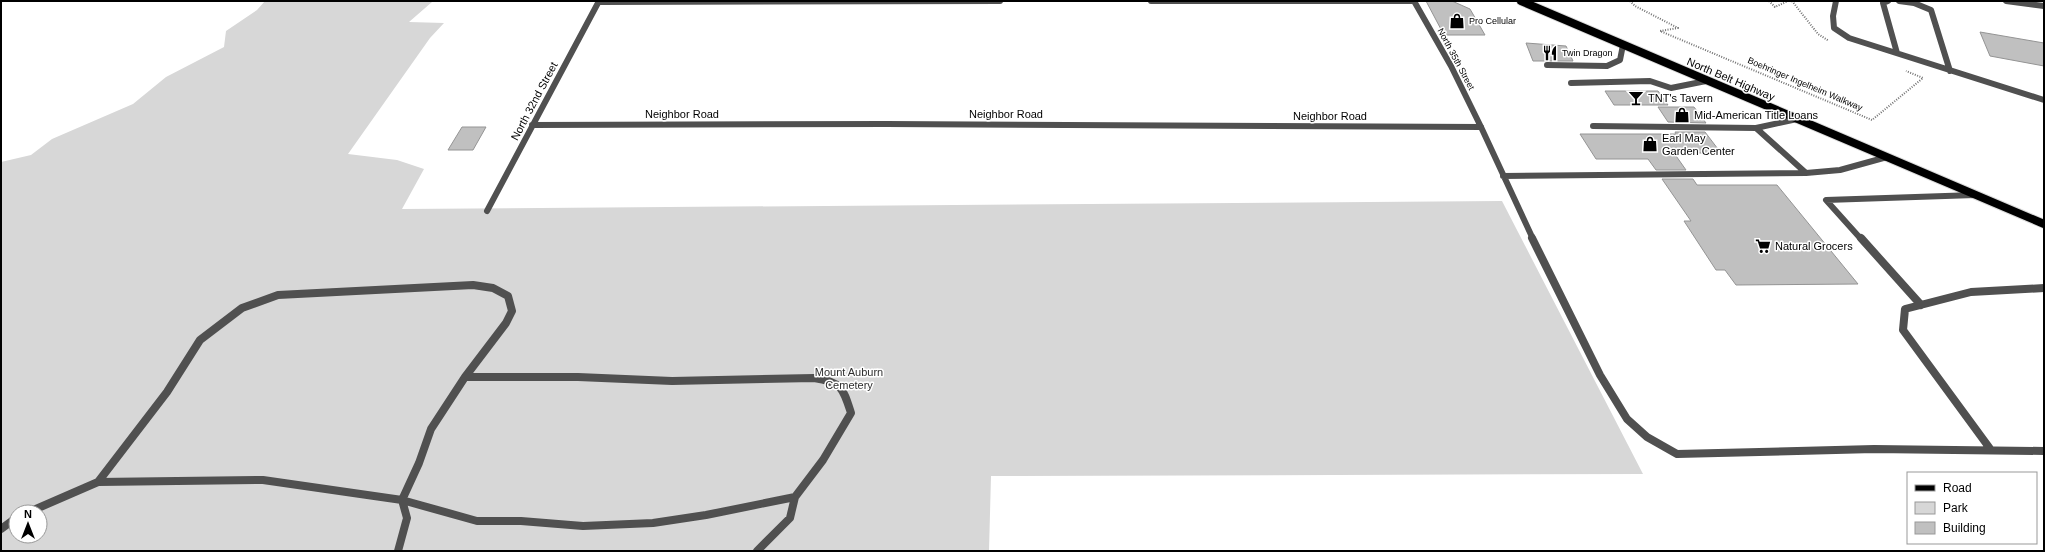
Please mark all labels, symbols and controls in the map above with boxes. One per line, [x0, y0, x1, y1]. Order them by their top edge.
shop icon: Pro Cellular [1448, 12, 1466, 30]
place label: Pro Cellular [1469, 16, 1516, 26]
street label: North 35th Street [1435, 26, 1477, 92]
restaurant icon: Twin Dragon [1541, 44, 1559, 62]
place label: Twin Dragon [1562, 48, 1613, 58]
street label: North Belt Highway [1685, 55, 1777, 103]
street label: Boehringer Ingelheim Walkway [1746, 55, 1864, 113]
street label: North 32nd Street [508, 60, 560, 142]
bar icon: TNT's Tavern [1627, 89, 1645, 107]
place label: TNT's Tavern [1648, 92, 1713, 104]
shop icon: Mid-American Title Loans [1673, 106, 1691, 124]
street label: Neighbor Road [645, 108, 719, 120]
street label: Neighbor Road [969, 108, 1043, 120]
place label: Mid-American Title Loans [1694, 109, 1819, 121]
street label: Neighbor Road [1293, 110, 1367, 122]
place label: Earl May Garden Center [1662, 132, 1735, 157]
shop icon: Earl May Garden Center [1641, 135, 1659, 153]
supermarket icon: Natural Grocers [1754, 237, 1772, 255]
place label: Natural Grocers [1775, 240, 1853, 252]
park label: Mount Auburn Cemetery [815, 366, 883, 391]
legend [1907, 472, 2037, 544]
text: Road [1943, 481, 1972, 495]
text: Park [1943, 501, 1969, 515]
north arrow [8, 504, 48, 544]
text: N [24, 508, 32, 520]
text: Building [1943, 521, 1986, 535]

